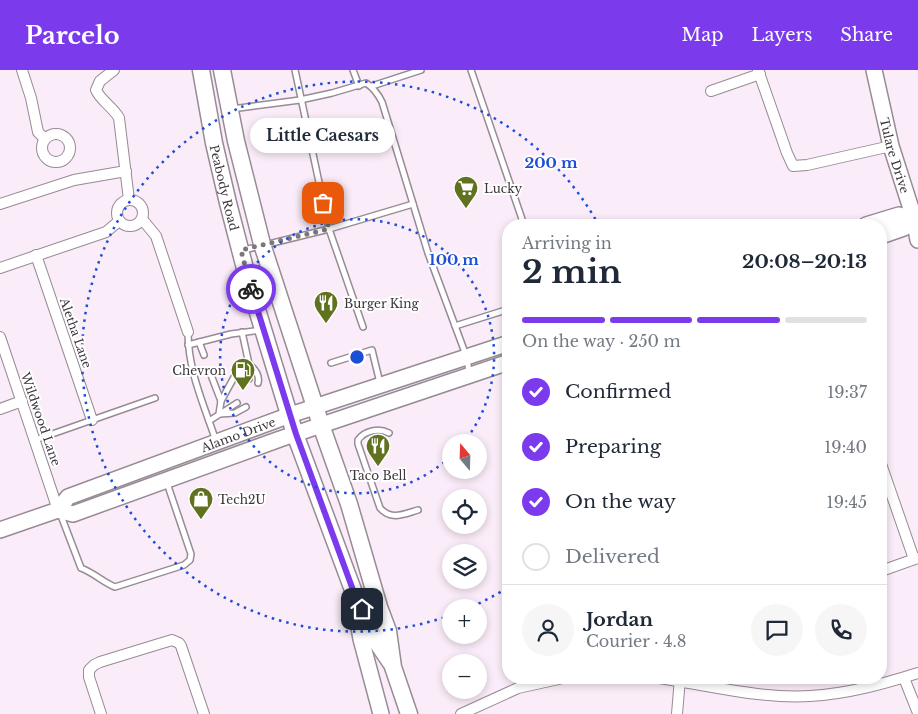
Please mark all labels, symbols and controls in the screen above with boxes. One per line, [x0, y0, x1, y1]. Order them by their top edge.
text: Parcelo [25, 21, 120, 50]
text: Map [682, 24, 723, 46]
text: Layers [751, 24, 812, 46]
text: Share [840, 24, 893, 46]
street label: Tulare Drive [877, 116, 913, 195]
callout: Little Caesars [250, 118, 396, 153]
text: Little Caesars [266, 125, 379, 145]
street label: Peabody Road [207, 143, 242, 232]
text: 200 m [525, 153, 578, 172]
supermarket icon: Lucky [453, 175, 479, 209]
place label: Lucky [484, 181, 523, 196]
pin [302, 182, 344, 224]
icon: bag [309, 189, 337, 217]
text: Arriving in [522, 233, 612, 253]
text: 100 m [429, 250, 479, 269]
text: 20:08–20:13 [742, 250, 867, 273]
text: 2 min [522, 252, 622, 292]
courier [226, 264, 276, 314]
icon: bike [237, 275, 265, 303]
restaurant icon: Burger King [313, 290, 339, 324]
street label: Aletha Lane [57, 295, 95, 370]
place label: Burger King [344, 296, 419, 311]
text: On the way · 250 m [522, 331, 681, 351]
centre of rings [348, 348, 366, 366]
fuel station icon: Chevron [230, 357, 256, 391]
place label: Chevron [172, 363, 226, 378]
street label: Wildwood Lane [18, 369, 64, 468]
icon: check [522, 378, 550, 406]
text: Confirmed [565, 380, 671, 403]
text: 19:37 [827, 382, 867, 402]
street label: Alamo Drive [198, 414, 277, 455]
restaurant icon: Taco Bell [365, 433, 391, 467]
icon: check [522, 433, 550, 461]
north arrow [442, 434, 488, 479]
map controls [442, 434, 487, 699]
text: Preparing [565, 435, 661, 458]
text: 19:40 [824, 437, 867, 457]
place label: Taco Bell [350, 468, 406, 483]
shop icon: Tech2U [188, 486, 214, 520]
icon: check [522, 488, 550, 516]
button: locate [442, 489, 487, 534]
text: On the way [565, 490, 676, 513]
place label: Tech2U [218, 492, 266, 507]
text: 19:45 [827, 492, 867, 512]
button: layers [442, 544, 487, 589]
text: Delivered [565, 545, 660, 568]
pin [341, 588, 383, 630]
icon: home [348, 595, 376, 623]
button: + [442, 599, 487, 644]
button: person [522, 604, 574, 656]
button: chat [751, 604, 803, 656]
button: phone [815, 604, 867, 656]
text: Jordan [586, 608, 653, 631]
text: Courier · 4.8 [586, 631, 687, 651]
button: − [442, 654, 487, 699]

